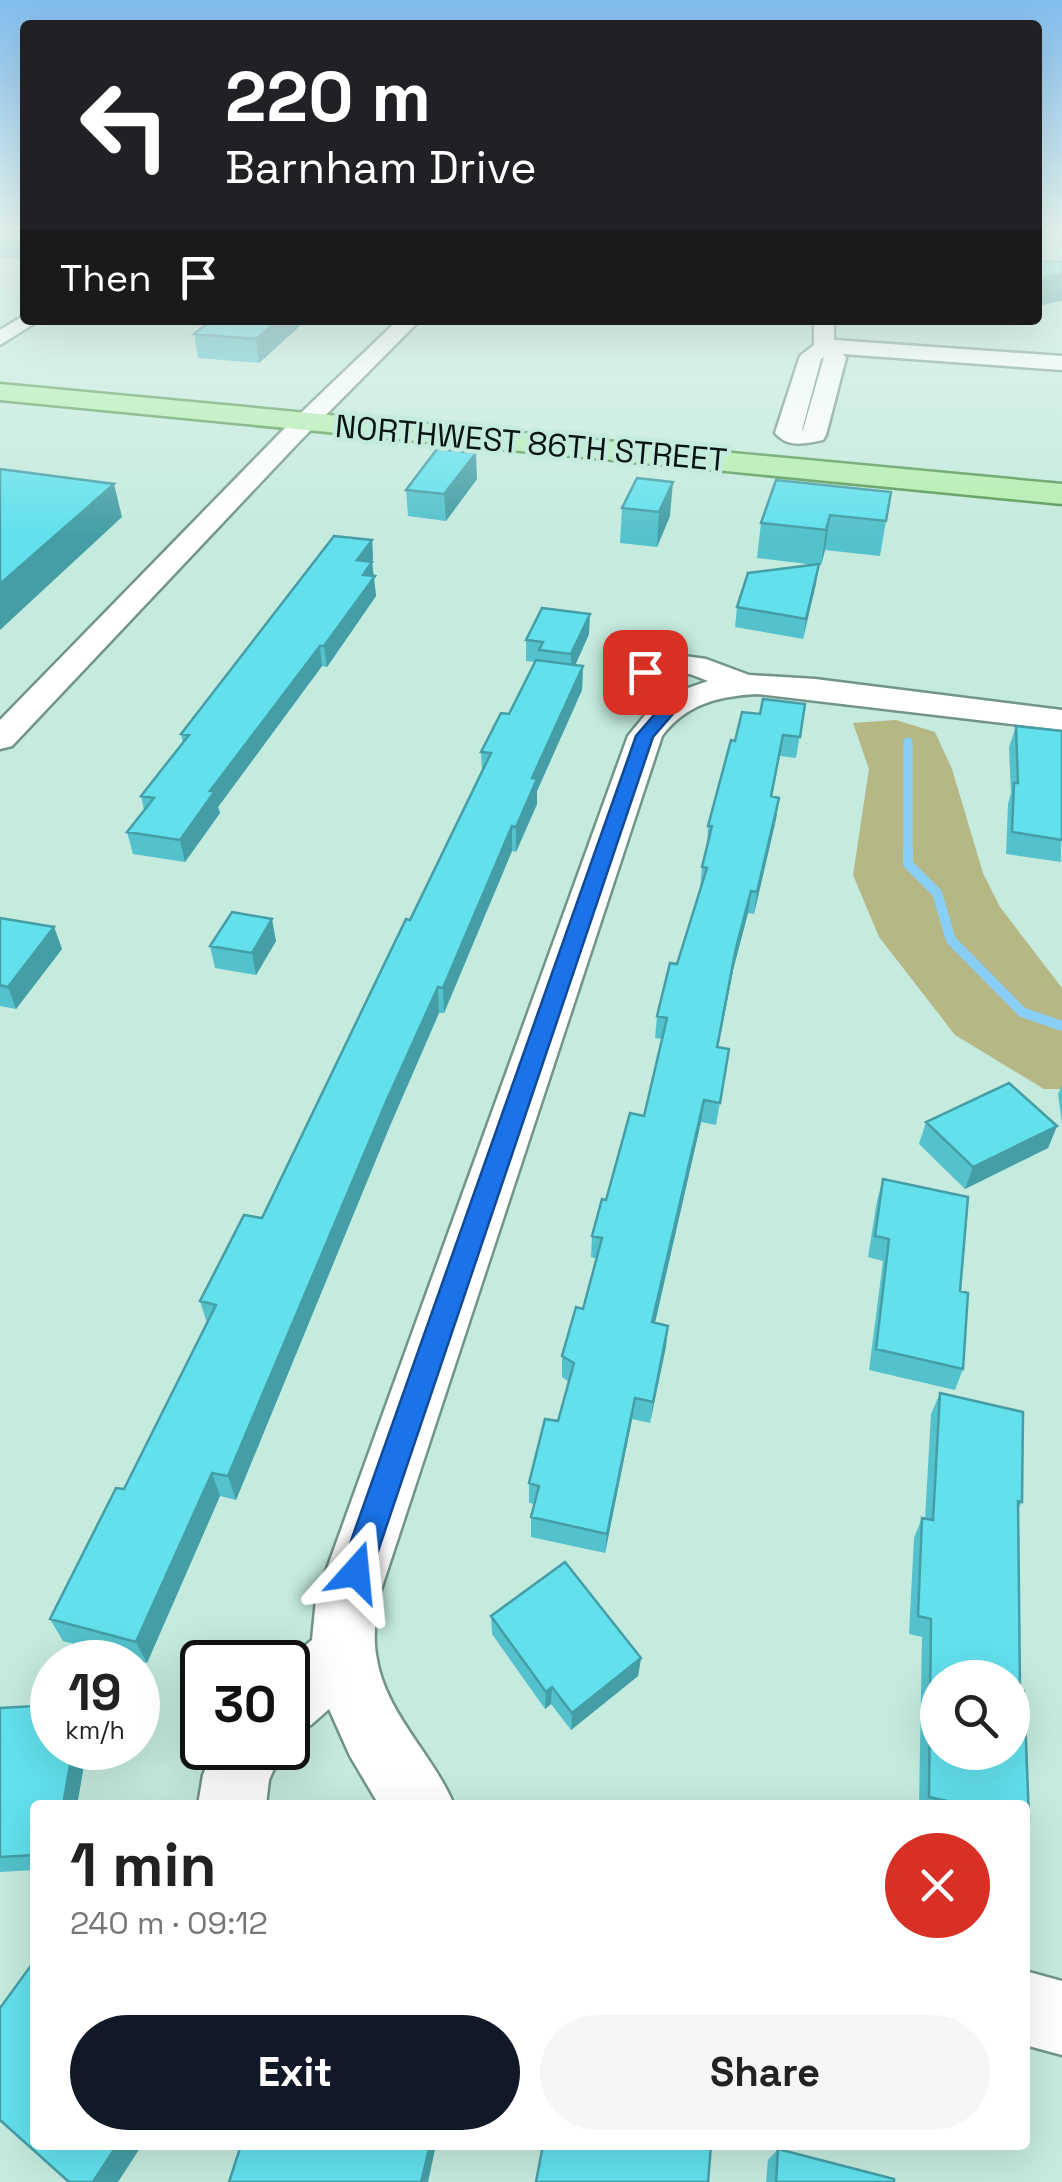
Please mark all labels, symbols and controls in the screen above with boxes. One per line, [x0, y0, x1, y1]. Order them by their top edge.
text: 220 m [225, 52, 431, 141]
icon: left [60, 60, 190, 190]
text: Barnham Drive [225, 139, 537, 196]
icon: arrive [171, 250, 226, 305]
text: Then [60, 254, 151, 302]
street label: NORTHWEST 86TH STREET [333, 406, 729, 480]
pin [603, 630, 688, 715]
icon: arrive [618, 645, 673, 700]
position arrow [304, 1520, 408, 1624]
speed limit sign: 30 [180, 1640, 310, 1770]
map controls [920, 1660, 1030, 1770]
button: search [920, 1660, 1030, 1770]
text: 19 [68, 1661, 122, 1725]
text: km/h [65, 1714, 125, 1746]
text: 1 min [70, 1827, 217, 1904]
button: close [885, 1833, 990, 1938]
text: 240 m · 09:12 [70, 1903, 268, 1943]
button: Exit [70, 2015, 520, 2130]
button: Share [540, 2015, 990, 2130]

